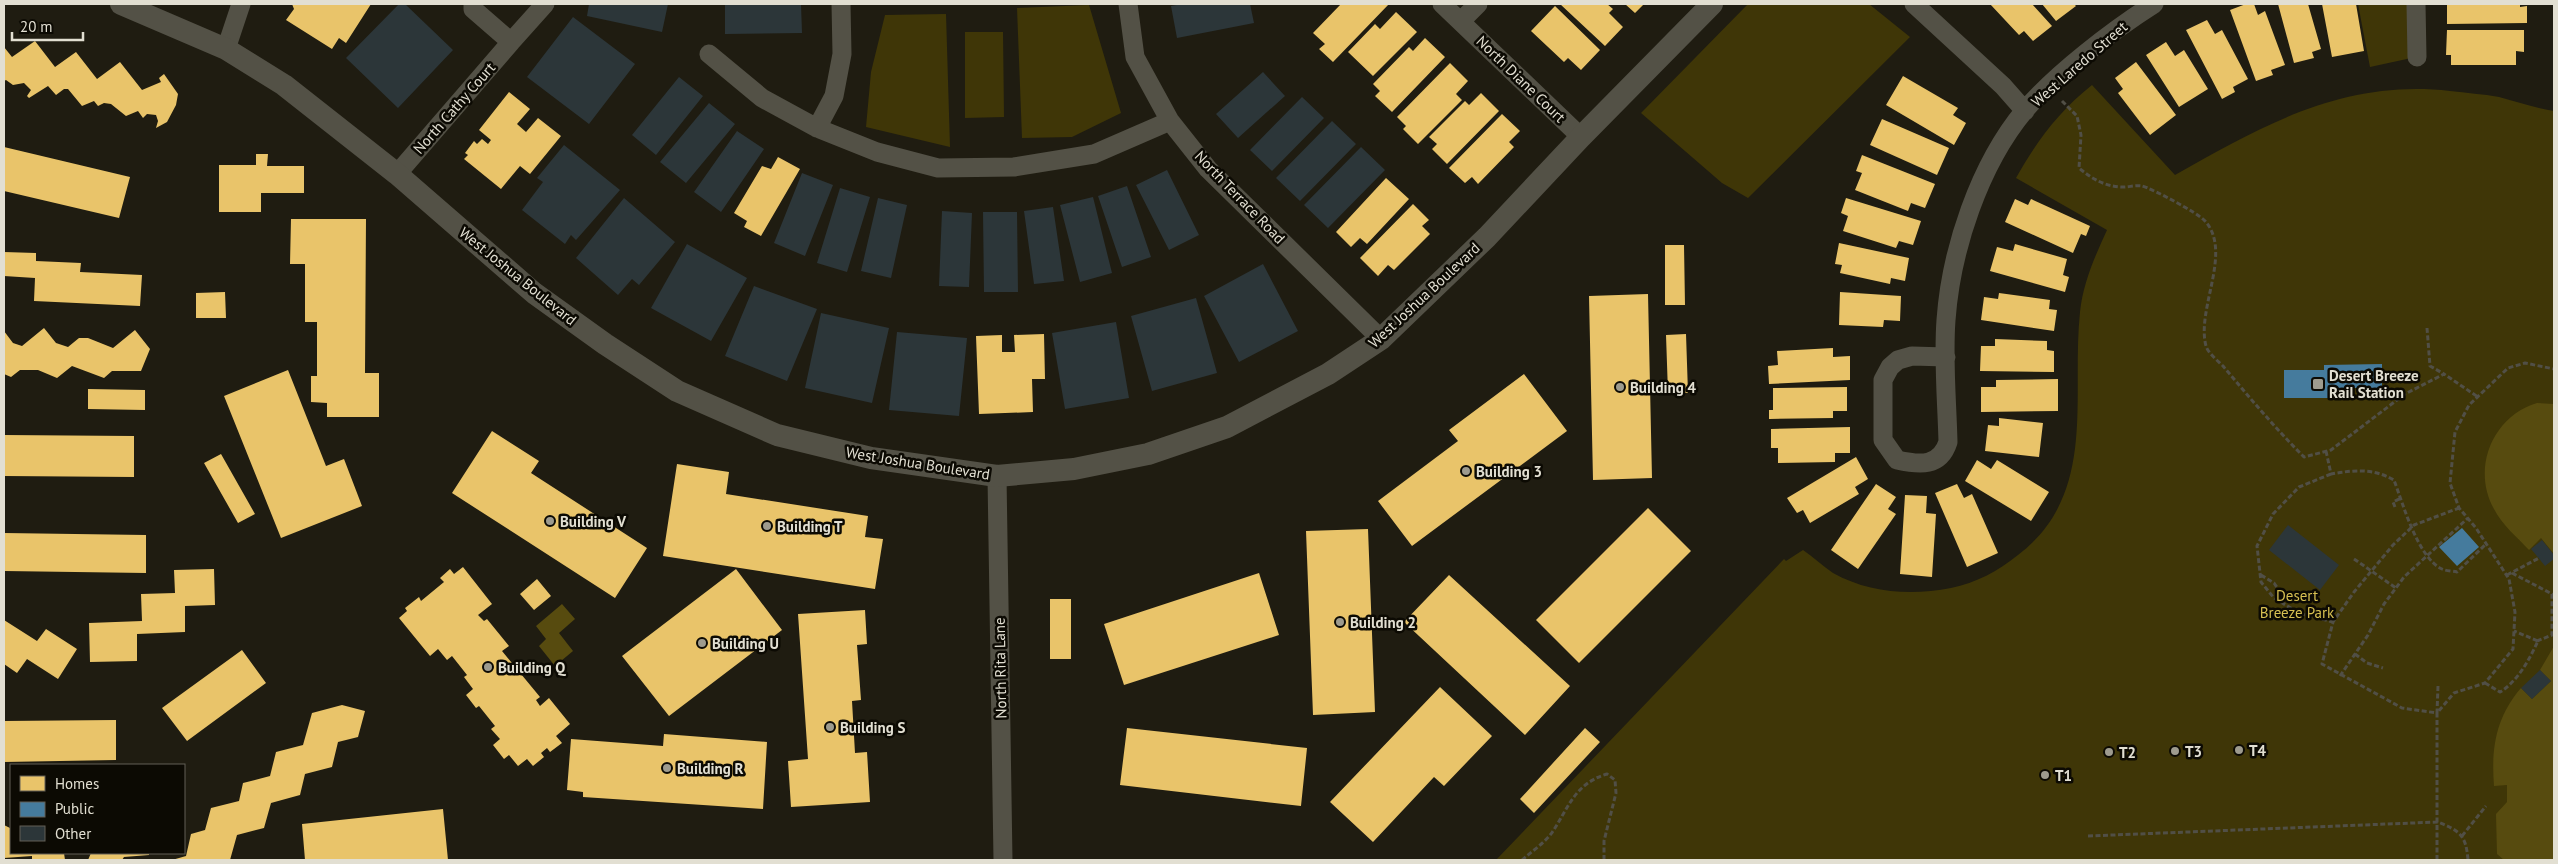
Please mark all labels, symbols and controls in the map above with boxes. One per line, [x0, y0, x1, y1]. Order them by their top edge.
scale bar [12, 10, 84, 42]
text: 20 m [20, 17, 53, 36]
street label: West Laredo Street [2027, 17, 2131, 111]
street label: North Diane Court [1472, 32, 1570, 126]
street label: North Cathy Court [409, 58, 499, 158]
street label: North Terrace Road [1191, 147, 1289, 247]
street label: West Joshua Boulevard [455, 223, 581, 329]
street label: West Joshua Boulevard [1364, 238, 1484, 352]
place label: Desert Breeze Rail Station [2329, 366, 2419, 402]
marker: Desert Breeze Rail Station [2311, 377, 2325, 391]
place label: Building 4 [1630, 378, 1697, 397]
marker: Building 4 [1614, 381, 1626, 393]
street label: West Joshua Boulevard [845, 442, 991, 484]
place label: Building 3 [1476, 462, 1542, 481]
marker: Building 3 [1460, 465, 1472, 477]
place label: Building V [560, 512, 627, 531]
marker: Building V [544, 515, 556, 527]
place label: Building T [777, 517, 843, 536]
marker: Building T [761, 520, 773, 532]
park label: Desert Breeze Park [2260, 586, 2335, 622]
place label: Building 2 [1350, 613, 1416, 632]
marker: Building 2 [1334, 616, 1346, 628]
street label: North Rita Lane [990, 617, 1010, 719]
place label: Building U [712, 634, 779, 653]
marker: Building U [696, 637, 708, 649]
place label: Building Q [498, 658, 566, 677]
marker: Building Q [482, 661, 494, 673]
place label: Building S [840, 718, 906, 737]
marker: Building S [824, 721, 836, 733]
place label: T4 [2249, 741, 2267, 760]
place label: T3 [2185, 742, 2202, 761]
place label: T2 [2119, 743, 2136, 762]
marker: T4 [2233, 744, 2245, 756]
marker: T3 [2169, 745, 2181, 757]
marker: T2 [2103, 746, 2115, 758]
place label: Building R [677, 759, 744, 778]
marker: Building R [661, 762, 673, 774]
legend [10, 764, 185, 854]
place label: T1 [2055, 766, 2072, 785]
marker: T1 [2039, 769, 2051, 781]
text: Homes [55, 774, 99, 793]
text: Public [55, 799, 94, 818]
text: Other [55, 824, 91, 843]

